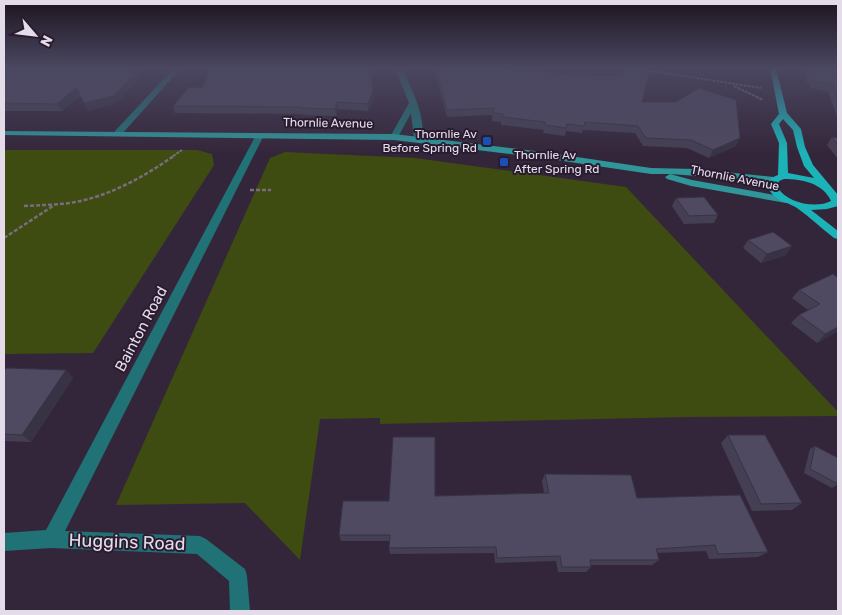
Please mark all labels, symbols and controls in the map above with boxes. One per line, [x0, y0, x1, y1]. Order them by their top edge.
north arrow [10, 10, 60, 60]
text: N [36, 32, 56, 49]
street label: Thornlie Avenue [283, 115, 373, 131]
place label: Thornlie Av Before Spring Rd [382, 127, 477, 155]
marker: Thornlie Av Before Spring Rd [481, 135, 493, 147]
place label: Thornlie Av After Spring Rd [514, 148, 599, 176]
marker: Thornlie Av After Spring Rd [498, 156, 510, 168]
street label: Thornlie Avenue [690, 163, 781, 194]
street label: Bainton Road [111, 283, 171, 375]
street label: Huggins Road [68, 529, 186, 555]

